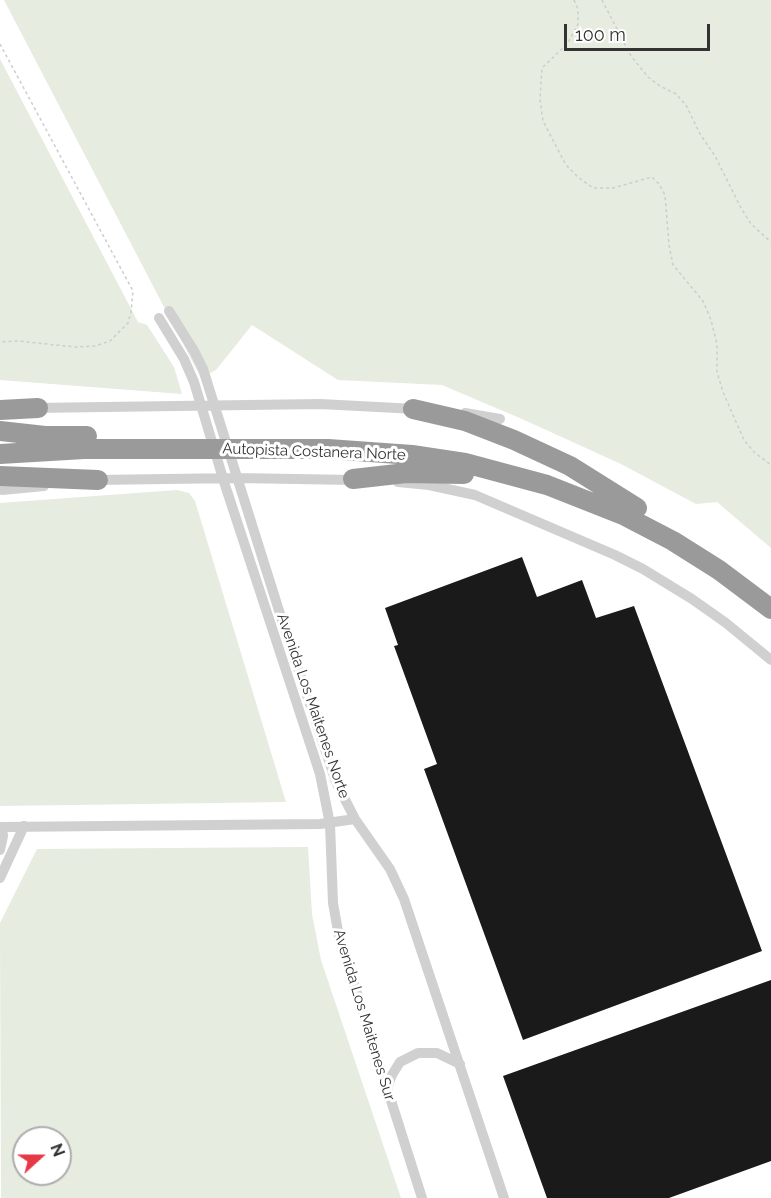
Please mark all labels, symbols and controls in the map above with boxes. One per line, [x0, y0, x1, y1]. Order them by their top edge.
scale bar [567, 12, 712, 50]
text: 100 m [575, 24, 626, 45]
street label: Autopista Costanera Norte [222, 440, 406, 464]
street label: Avenida Los Maitenes Norte [273, 611, 353, 801]
street label: Avenida Los Maitenes Sur [329, 927, 399, 1103]
north arrow [12, 1126, 72, 1186]
text: N [46, 1141, 68, 1159]

